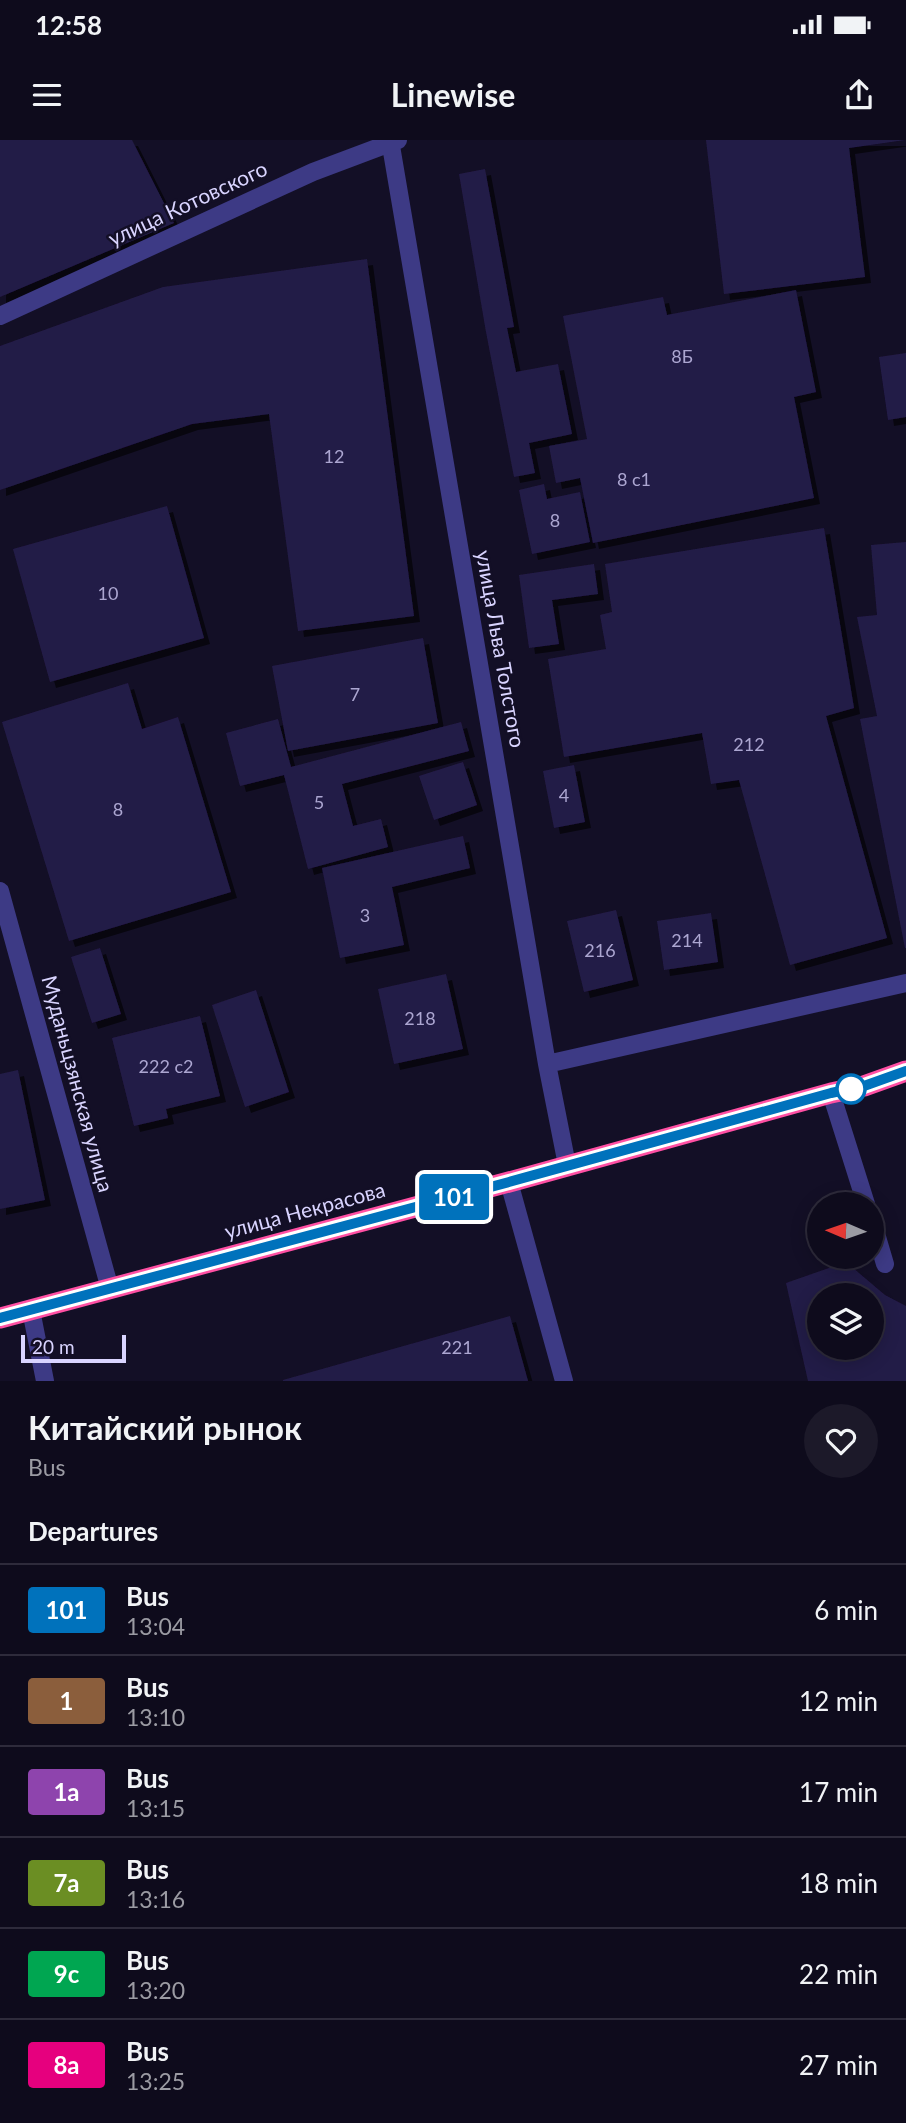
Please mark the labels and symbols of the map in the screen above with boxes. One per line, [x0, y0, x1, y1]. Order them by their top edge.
street label: улица Котовского [104, 155, 271, 250]
house number: 8Б [671, 345, 693, 367]
house number: 12 [324, 445, 344, 467]
house number: 8 с1 [617, 468, 651, 490]
house number: 8 [550, 509, 560, 531]
street label: улица Льва Толстого [472, 548, 531, 749]
house number: 10 [98, 582, 118, 604]
house number: 7 [350, 683, 360, 705]
house number: 212 [733, 733, 765, 755]
house number: 4 [559, 784, 569, 806]
house number: 5 [314, 791, 324, 813]
house number: 8 [113, 798, 123, 820]
house number: 3 [360, 904, 370, 926]
house number: 214 [671, 929, 703, 951]
house number: 216 [584, 939, 616, 961]
street label: Муданьцзянская улица [38, 973, 119, 1195]
house number: 218 [404, 1007, 436, 1029]
house number: 222 с2 [139, 1055, 193, 1077]
unlabelled marker [836, 1074, 866, 1104]
line badge: 101 [414, 1174, 494, 1220]
street label: улица Некрасова [222, 1176, 388, 1243]
north arrow [807, 1192, 884, 1269]
scale bar [21, 1332, 126, 1364]
house number: 221 [441, 1336, 473, 1358]

